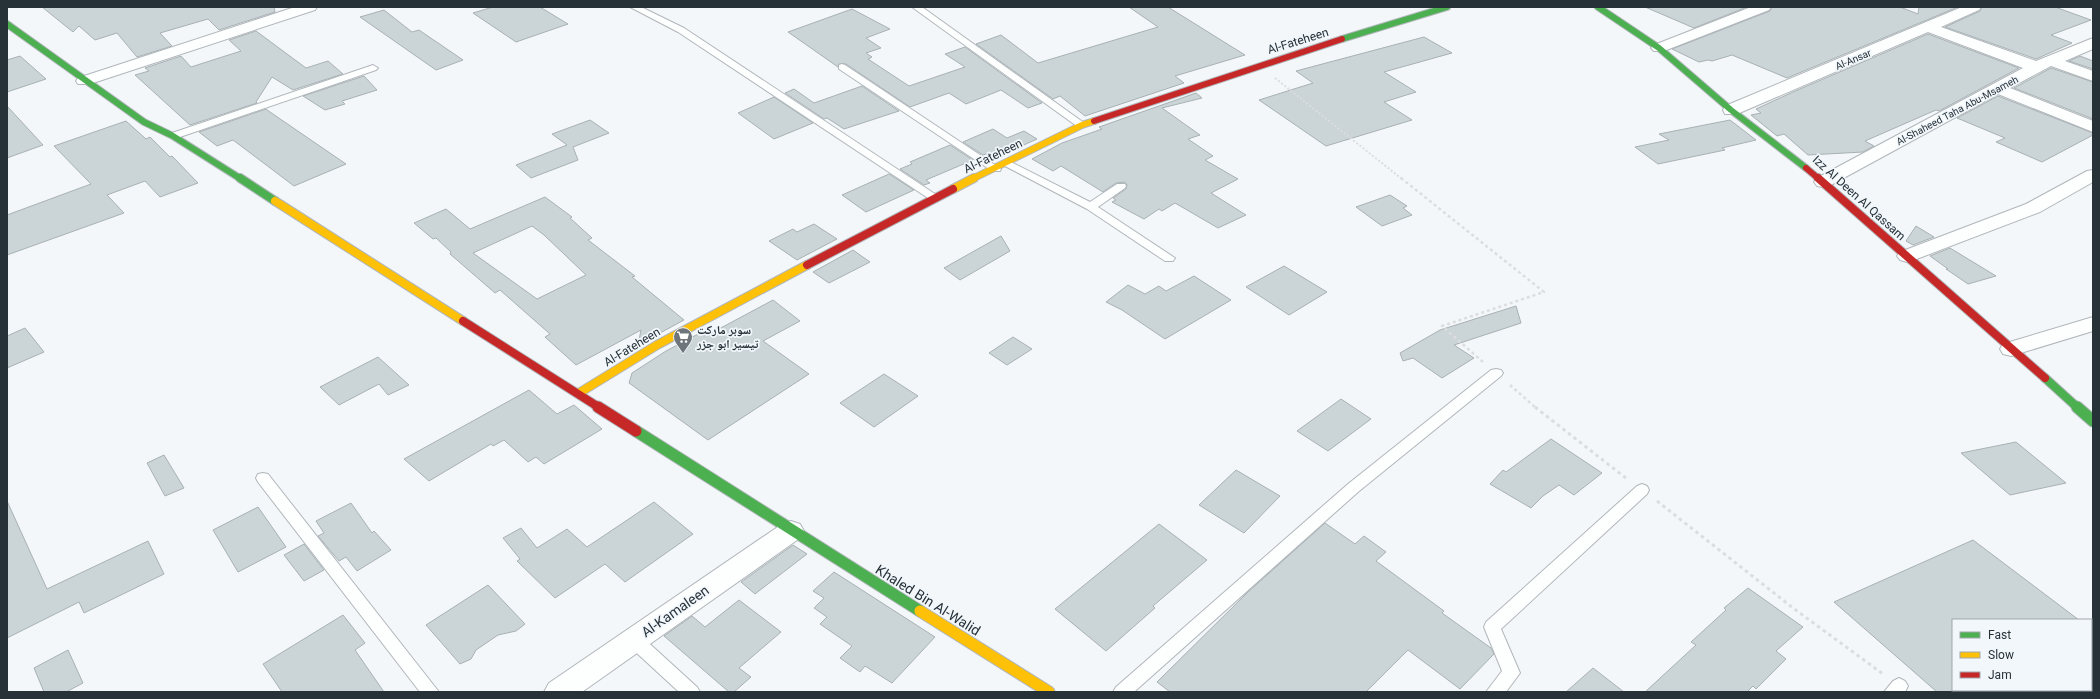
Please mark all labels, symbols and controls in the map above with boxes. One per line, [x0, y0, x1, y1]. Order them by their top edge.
street label: Al-Fateheen [1266, 25, 1330, 57]
street label: Al-Ansar [1834, 47, 1873, 72]
street label: Al-Shaheed Taha Abu-Msameh [1895, 74, 2020, 147]
street label: Al-Fateheen [961, 136, 1025, 176]
street label: Izz Al Deen Al Qassam [1810, 153, 1908, 243]
place label: سوبر ماركت تيسير ابو جزر [696, 323, 759, 351]
street label: Al-Fateheen [601, 325, 663, 369]
supermarket icon: سوبر ماركت تيسير ابو جزر [672, 326, 694, 354]
street label: Khaled Bin Al-Walid [873, 561, 983, 639]
street label: Al-Kamaleen [638, 582, 712, 640]
legend [1952, 619, 2092, 691]
text: Fast [1988, 628, 2011, 642]
text: Slow [1988, 648, 2014, 662]
text: Jam [1988, 668, 2012, 682]

